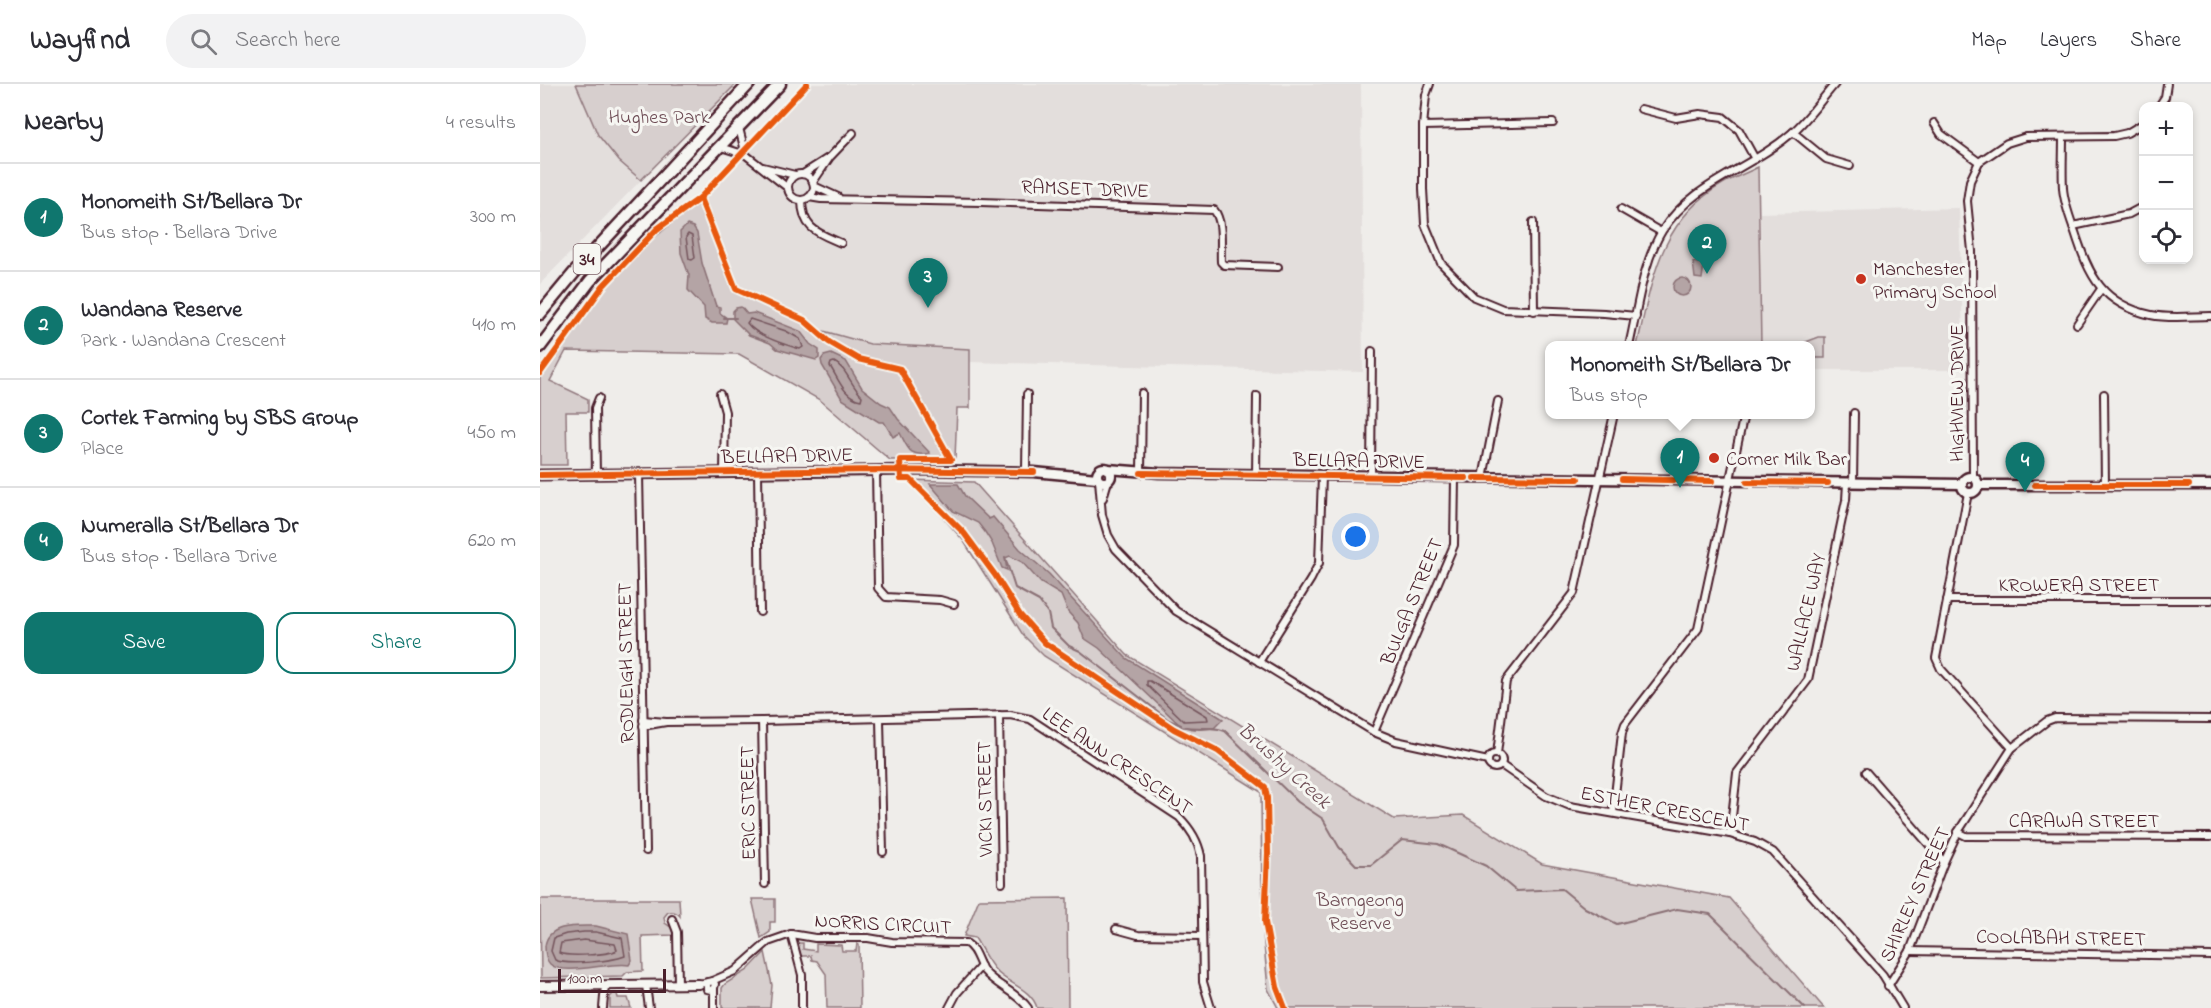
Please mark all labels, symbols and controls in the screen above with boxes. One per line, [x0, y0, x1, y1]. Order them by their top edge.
search box [166, 14, 586, 68]
text: Wayfind [30, 21, 130, 62]
icon: search [187, 25, 220, 58]
text: Search here [235, 25, 340, 57]
text: Map [1971, 26, 2007, 56]
text: Layers [2040, 26, 2097, 56]
text: Share [2130, 26, 2181, 56]
map controls [2139, 102, 2193, 264]
button: + [2139, 102, 2193, 156]
text: Nearby [24, 104, 103, 142]
park label: Hughes Park [609, 104, 710, 134]
text: 4 results [446, 109, 516, 138]
button: − [2139, 156, 2193, 210]
street label: RAMSET DRIVE [1021, 174, 1149, 207]
text: Monomeith St/Bellara Dr [81, 187, 302, 219]
text: 1 [40, 203, 47, 232]
text: 300 m [470, 203, 516, 232]
button: locate [2139, 210, 2193, 264]
text: Bus stop · Bellara Drive [81, 219, 277, 248]
pin: 2 [1688, 224, 1726, 274]
road number: 34 [574, 244, 600, 274]
place label: Manchester Primary School [1873, 256, 1997, 308]
pin: 3 [908, 258, 948, 308]
marker: Manchester Primary School [1854, 272, 1868, 286]
text: Wandana Reserve [81, 295, 242, 327]
text: 2 [39, 311, 48, 340]
text: 410 m [472, 311, 516, 340]
street label: HIGHVIEW DRIVE [1944, 324, 1973, 462]
text: Park · Wandana Crescent [81, 327, 286, 356]
popup [1545, 341, 1815, 419]
text: Monomeith St/Bellara Dr [1570, 350, 1790, 382]
text: Bus stop [1570, 382, 1648, 411]
text: Cortek Farming by SBS Group [81, 403, 358, 435]
text: 3 [39, 419, 48, 448]
text: 450 m [467, 419, 516, 448]
text: Place [81, 435, 123, 464]
pin: 1 [1660, 438, 1700, 488]
street label: BELLARA DRIVE [720, 442, 853, 473]
pin: 4 [2006, 442, 2044, 492]
place label: Corner Milk Bar [1726, 446, 1848, 475]
street label: BELLARA DRIVE [1292, 447, 1425, 478]
marker: Corner Milk Bar [1707, 451, 1721, 465]
text: Numeralla St/Bellara Dr [81, 511, 298, 543]
your location [1341, 522, 1370, 551]
text: 4 [39, 527, 48, 556]
text: 620 m [468, 527, 516, 556]
street label: BULGA STREET [1374, 534, 1452, 671]
text: Bus stop · Bellara Drive [81, 543, 277, 572]
street label: WALLACE WAY [1780, 551, 1835, 674]
street label: KROWERA STREET [1998, 572, 2160, 601]
street label: RODLEIGH STREET [612, 582, 643, 744]
button: Save [24, 612, 264, 674]
button: Share [276, 612, 516, 674]
street label: LEE ANN CRESCENT [1036, 701, 1198, 823]
water label: Brushy Creek [1230, 716, 1337, 817]
street label: VICKI STREET [971, 741, 1002, 858]
street label: ERIC STREET [734, 745, 765, 861]
street label: ESTHER CRESCENT [1578, 780, 1751, 841]
street label: CARAWA STREET [2009, 808, 2159, 837]
street label: SHIRLEY STREET [1874, 823, 1959, 967]
park label: Barngeong Reserve [1315, 887, 1404, 939]
street label: NORRIS CIRCUIT [814, 907, 952, 944]
street label: COOLABAH STREET [1976, 924, 2146, 955]
scale bar [558, 966, 666, 994]
text: 100 m [567, 967, 602, 991]

